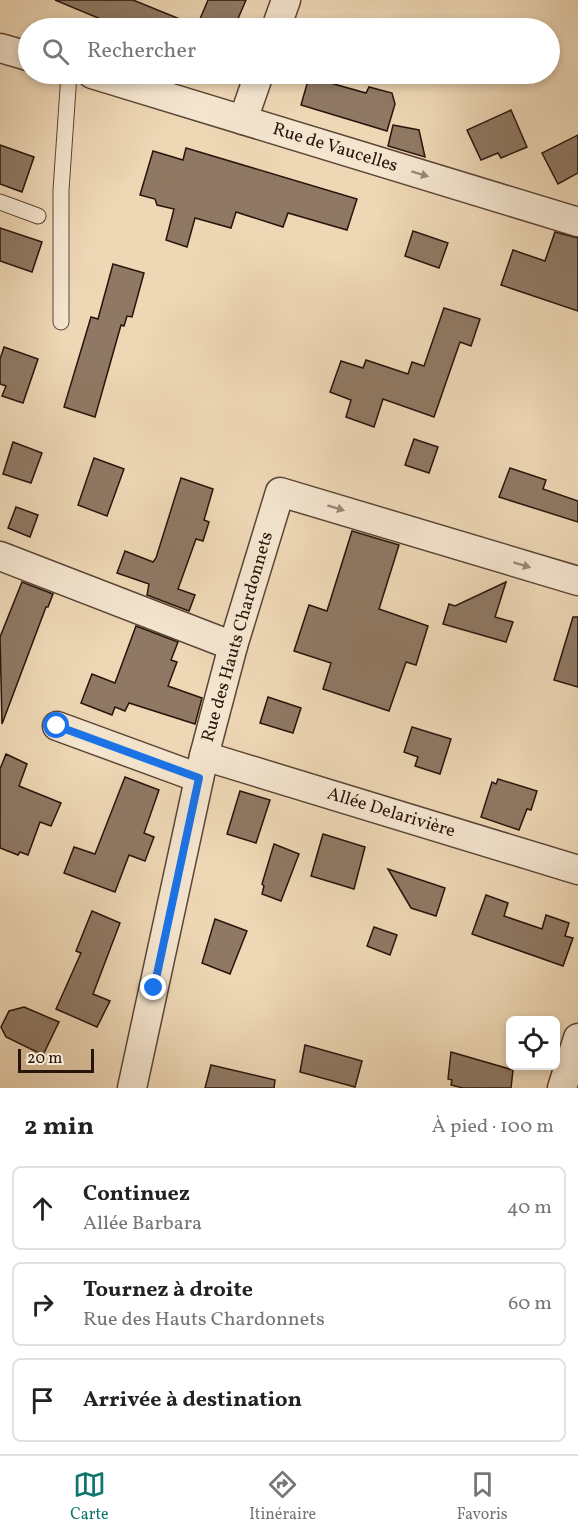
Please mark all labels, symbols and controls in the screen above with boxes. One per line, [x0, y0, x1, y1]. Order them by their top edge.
search box [18, 18, 560, 84]
icon: search [39, 35, 72, 68]
text: Rechercher [87, 36, 196, 67]
street label: Rue de Vaucelles [269, 117, 401, 179]
one-way arrow [411, 170, 429, 179]
one-way arrow [327, 504, 345, 513]
street label: Rue des Hauts Chardonnets [196, 529, 280, 745]
one-way arrow [514, 561, 532, 570]
route start [43, 712, 69, 738]
street label: Allée Delarivière [324, 782, 458, 844]
route end [140, 974, 166, 1000]
map controls [506, 1016, 560, 1070]
button: locate [506, 1016, 560, 1070]
scale bar [18, 1046, 94, 1074]
text: 20 m [27, 1048, 62, 1070]
text: 2 min [24, 1109, 94, 1145]
text: À pied · 100 m [432, 1113, 554, 1141]
text: Continuez [83, 1179, 190, 1210]
icon: ahead [26, 1192, 59, 1225]
text: 40 m [507, 1194, 552, 1222]
text: Allée Barbara [83, 1210, 202, 1238]
text: Tournez à droite [83, 1275, 253, 1306]
icon: right [26, 1288, 59, 1321]
text: 60 m [508, 1290, 552, 1318]
text: Rue des Hauts Chardonnets [83, 1306, 325, 1334]
icon: arrive [26, 1384, 59, 1417]
text: Arrivée à destination [83, 1385, 302, 1416]
tab: Carte [70, 1468, 109, 1526]
tab: Itinéraire [249, 1468, 316, 1526]
tab: Favoris [457, 1468, 508, 1526]

